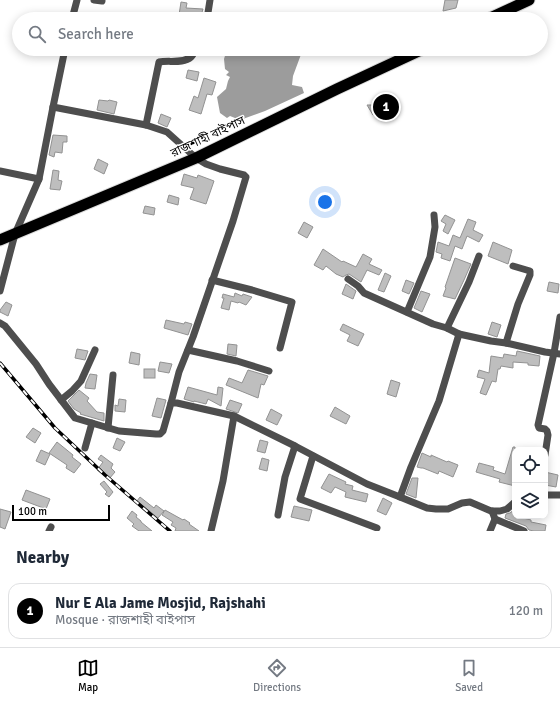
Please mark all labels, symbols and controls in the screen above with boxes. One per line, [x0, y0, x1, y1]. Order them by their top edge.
search box [12, 12, 548, 56]
icon: search [26, 23, 48, 45]
text: Search here [58, 25, 134, 43]
pin: 1 [373, 92, 399, 122]
street label: রাজশাহী বাইপাস [167, 112, 248, 161]
your location [315, 192, 335, 212]
map controls [512, 447, 548, 519]
button: locate [512, 447, 548, 483]
button: layers [512, 483, 548, 519]
scale bar [12, 503, 110, 522]
text: 100 m [18, 505, 47, 518]
text: Nearby [16, 547, 69, 568]
text: Nur E Ala Jame Mosjid, Rajshahi [55, 594, 266, 612]
text: 1 [26, 603, 34, 619]
text: 120 m [509, 603, 543, 619]
text: Mosque · রাজশাহী বাইপাস [55, 612, 195, 628]
tab: Map [77, 657, 99, 694]
tab: Directions [253, 657, 301, 694]
tab: Saved [455, 657, 483, 694]

